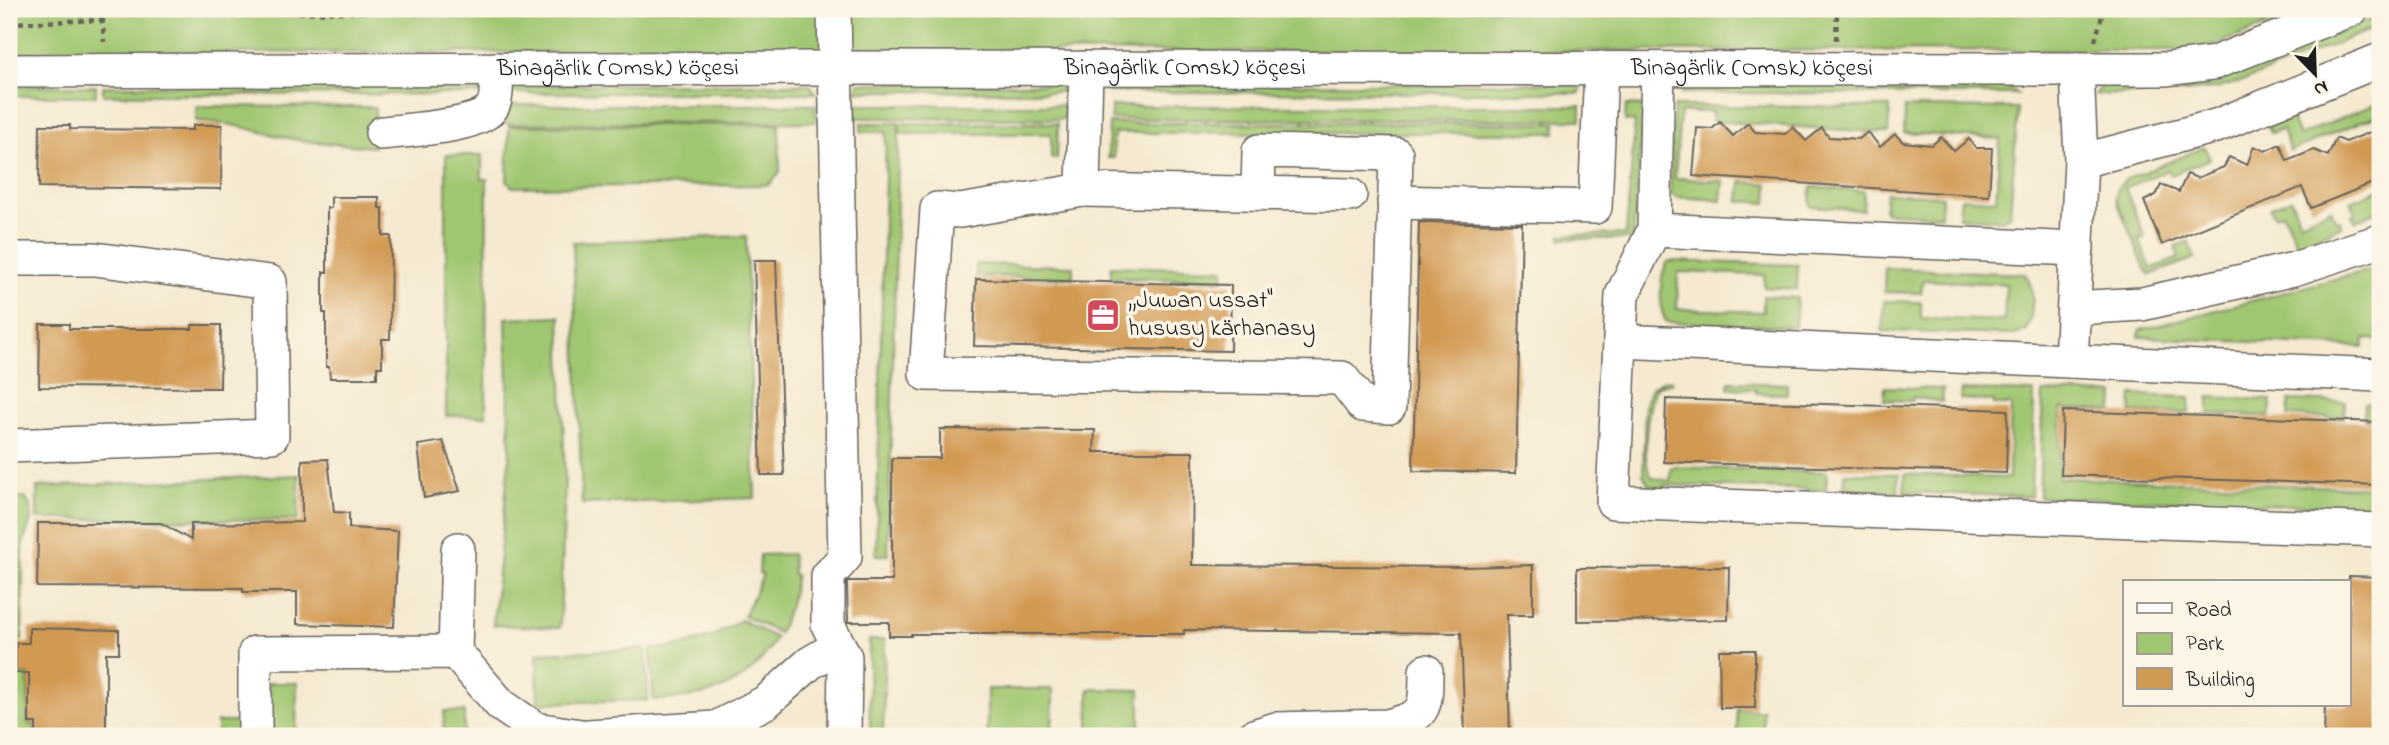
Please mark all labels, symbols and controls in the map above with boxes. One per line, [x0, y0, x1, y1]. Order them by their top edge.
north arrow [2280, 38, 2350, 108]
street label: Binagärlik (Omsk) köçesi [496, 51, 739, 87]
street label: Binagärlik (Omsk) köçesi [1063, 51, 1306, 86]
street label: Binagärlik (Omsk) köçesi [1630, 51, 1873, 86]
text: N [2309, 72, 2332, 102]
place label: ,,Juwan ussat" hususy kärhanasy [1128, 284, 1315, 348]
office icon: ,,Juwan ussat" hususy kärhanasy [1084, 296, 1122, 334]
legend [2123, 580, 2350, 706]
text: Road [2186, 596, 2232, 626]
text: Park [2186, 630, 2225, 660]
text: Building [2185, 666, 2255, 698]

